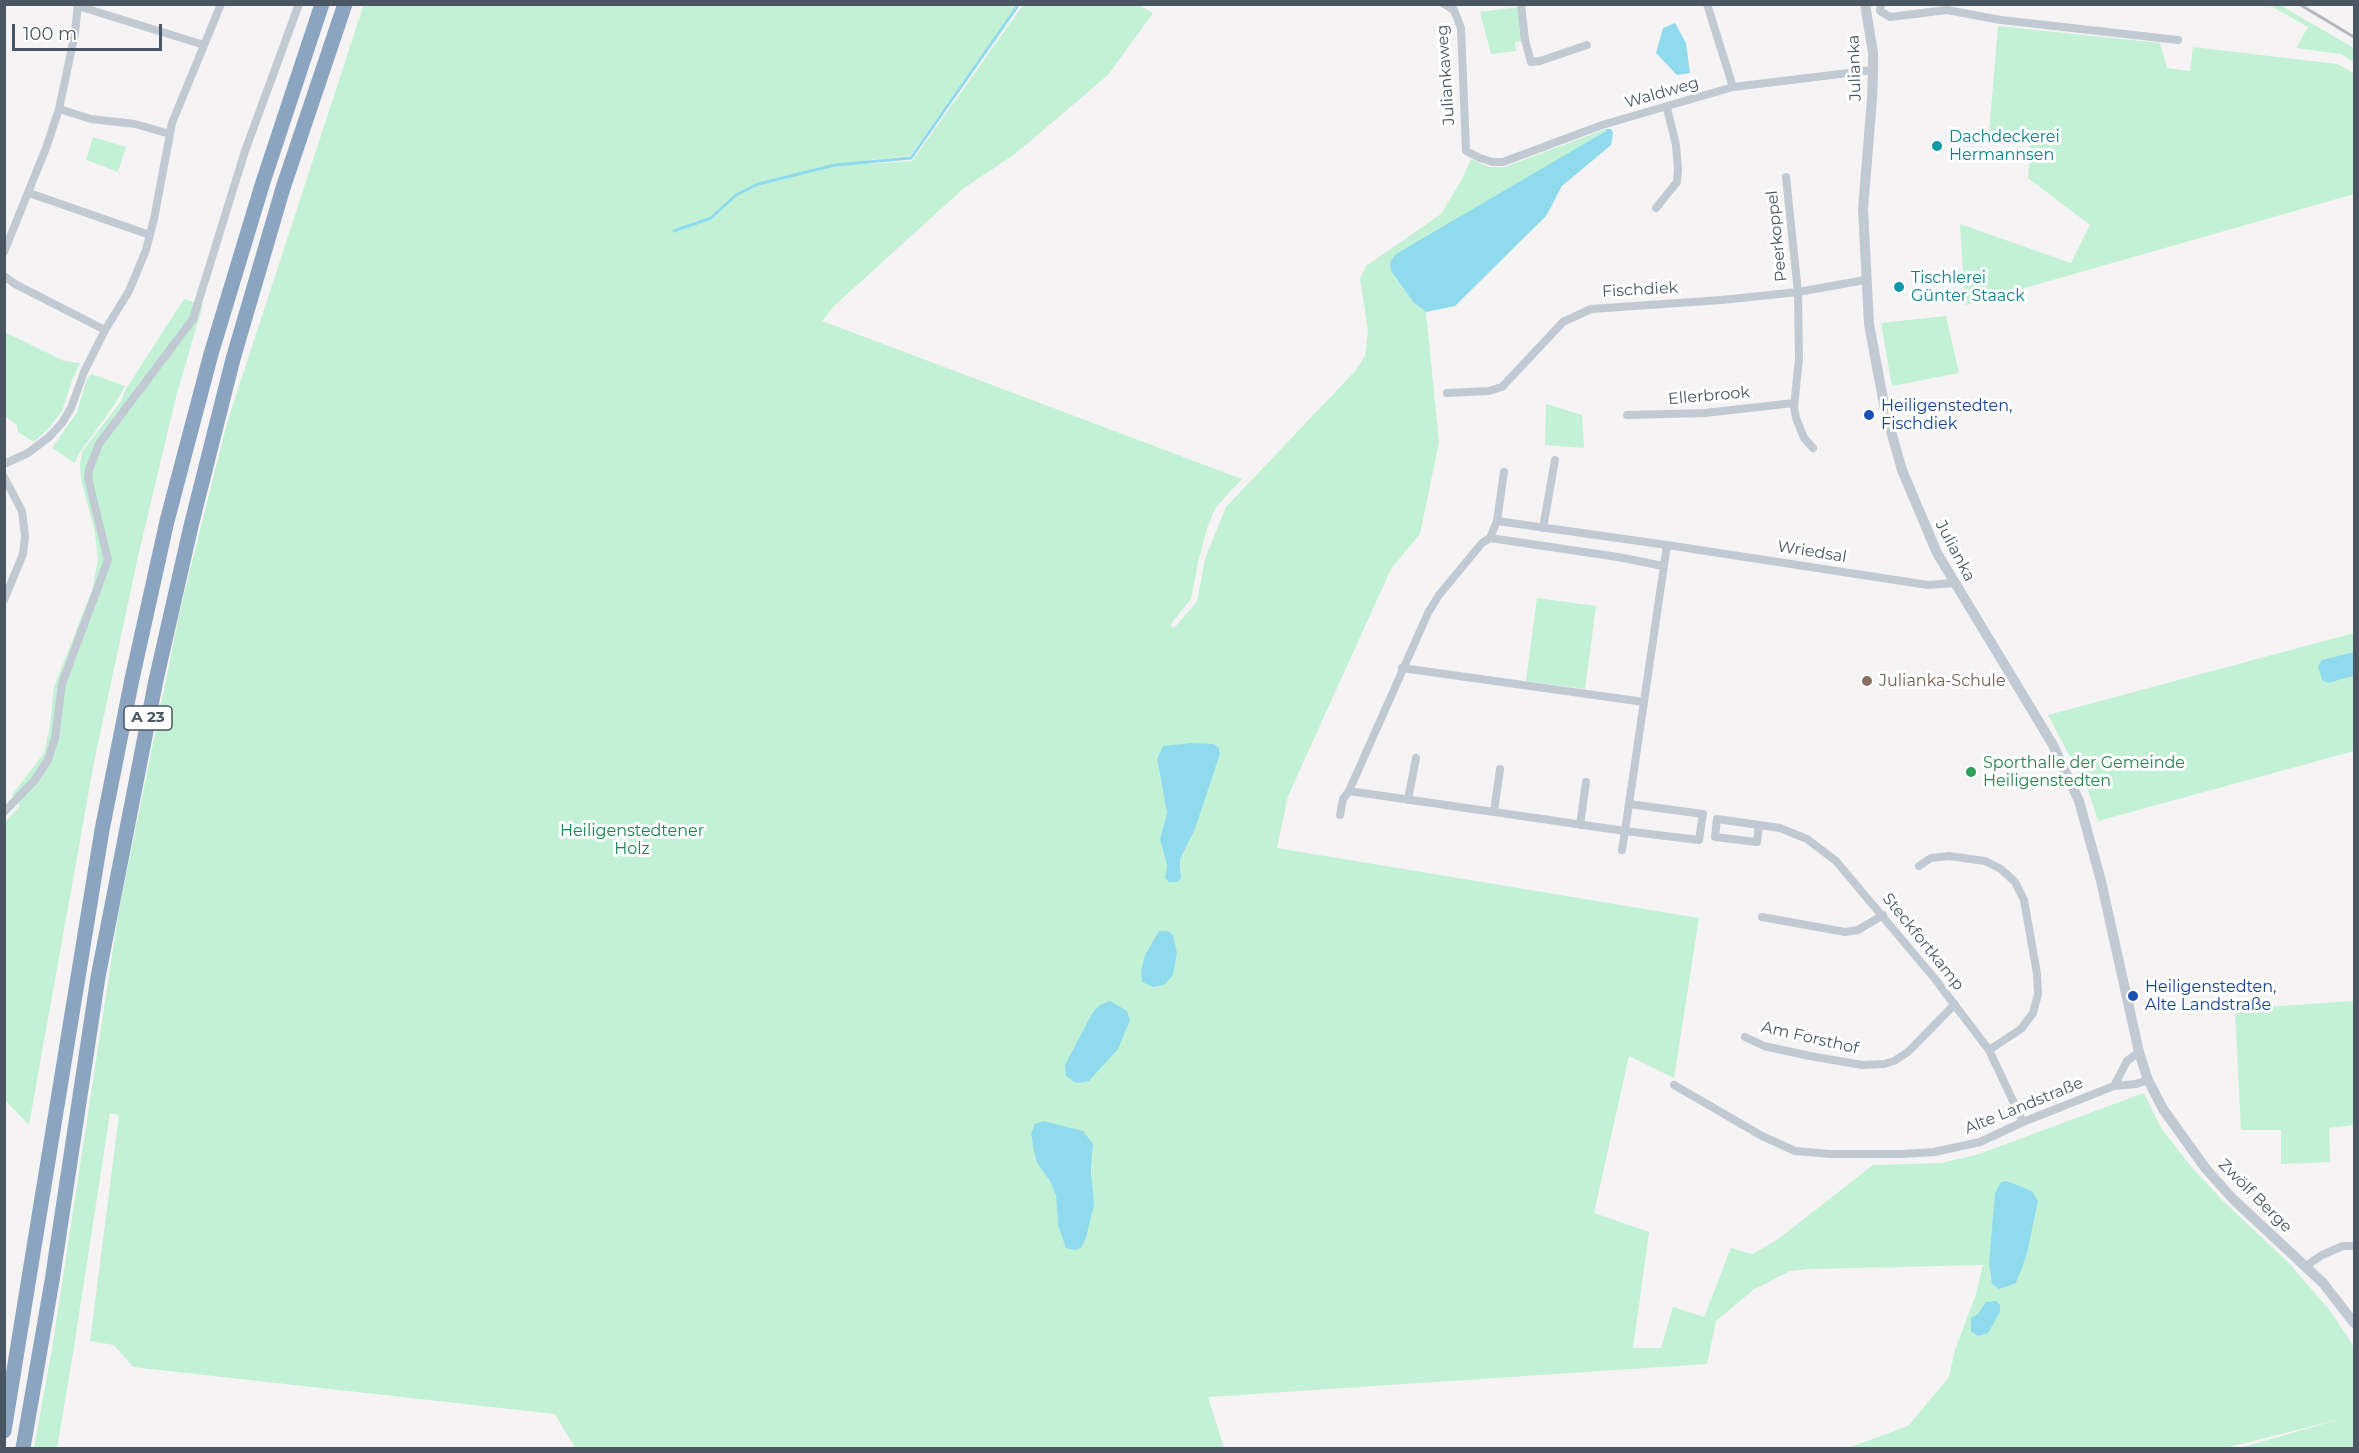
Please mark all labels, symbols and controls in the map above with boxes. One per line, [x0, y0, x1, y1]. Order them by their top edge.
scale bar [15, 12, 165, 50]
text: 100 m [23, 23, 77, 45]
street label: Juliankaweg [1433, 24, 1459, 126]
street label: Julianka [1844, 34, 1866, 102]
street label: Waldweg [1623, 73, 1701, 113]
place label: Dachdeckerei Hermannsen [1949, 127, 2060, 165]
marker: Dachdeckerei Hermannsen [1930, 139, 1944, 153]
street label: Peerkoppel [1763, 189, 1791, 283]
place label: Tischlerei Günter Staack [1911, 268, 2025, 306]
street label: Fischdiek [1601, 278, 1679, 302]
marker: Tischlerei Günter Staack [1892, 280, 1906, 294]
street label: Ellerbrook [1667, 383, 1751, 409]
place label: Heiligenstedten, Fischdiek [1881, 396, 2012, 434]
marker: Heiligenstedten, Fischdiek [1862, 408, 1876, 422]
street label: Julianka [1931, 517, 1979, 585]
street label: Wriedsal [1776, 537, 1848, 567]
place label: Julianka-Schule [1879, 671, 2006, 691]
marker: Julianka-Schule [1860, 674, 1874, 688]
road number: A 23 [124, 706, 172, 730]
place label: Sporthalle der Gemeinde Heiligenstedten [1983, 753, 2185, 791]
marker: Sporthalle der Gemeinde Heiligenstedten [1964, 765, 1978, 779]
park label: Heiligenstedtener Holz [560, 821, 704, 859]
street label: Steckfortkamp [1878, 890, 1968, 994]
place label: Heiligenstedten, Alte Landstraße [2145, 977, 2276, 1015]
marker: Heiligenstedten, Alte Landstraße [2126, 989, 2140, 1003]
street label: Am Forsthof [1759, 1017, 1861, 1059]
street label: Alte Landstraße [1962, 1073, 2086, 1139]
street label: Zwölf Berge [2214, 1155, 2296, 1237]

